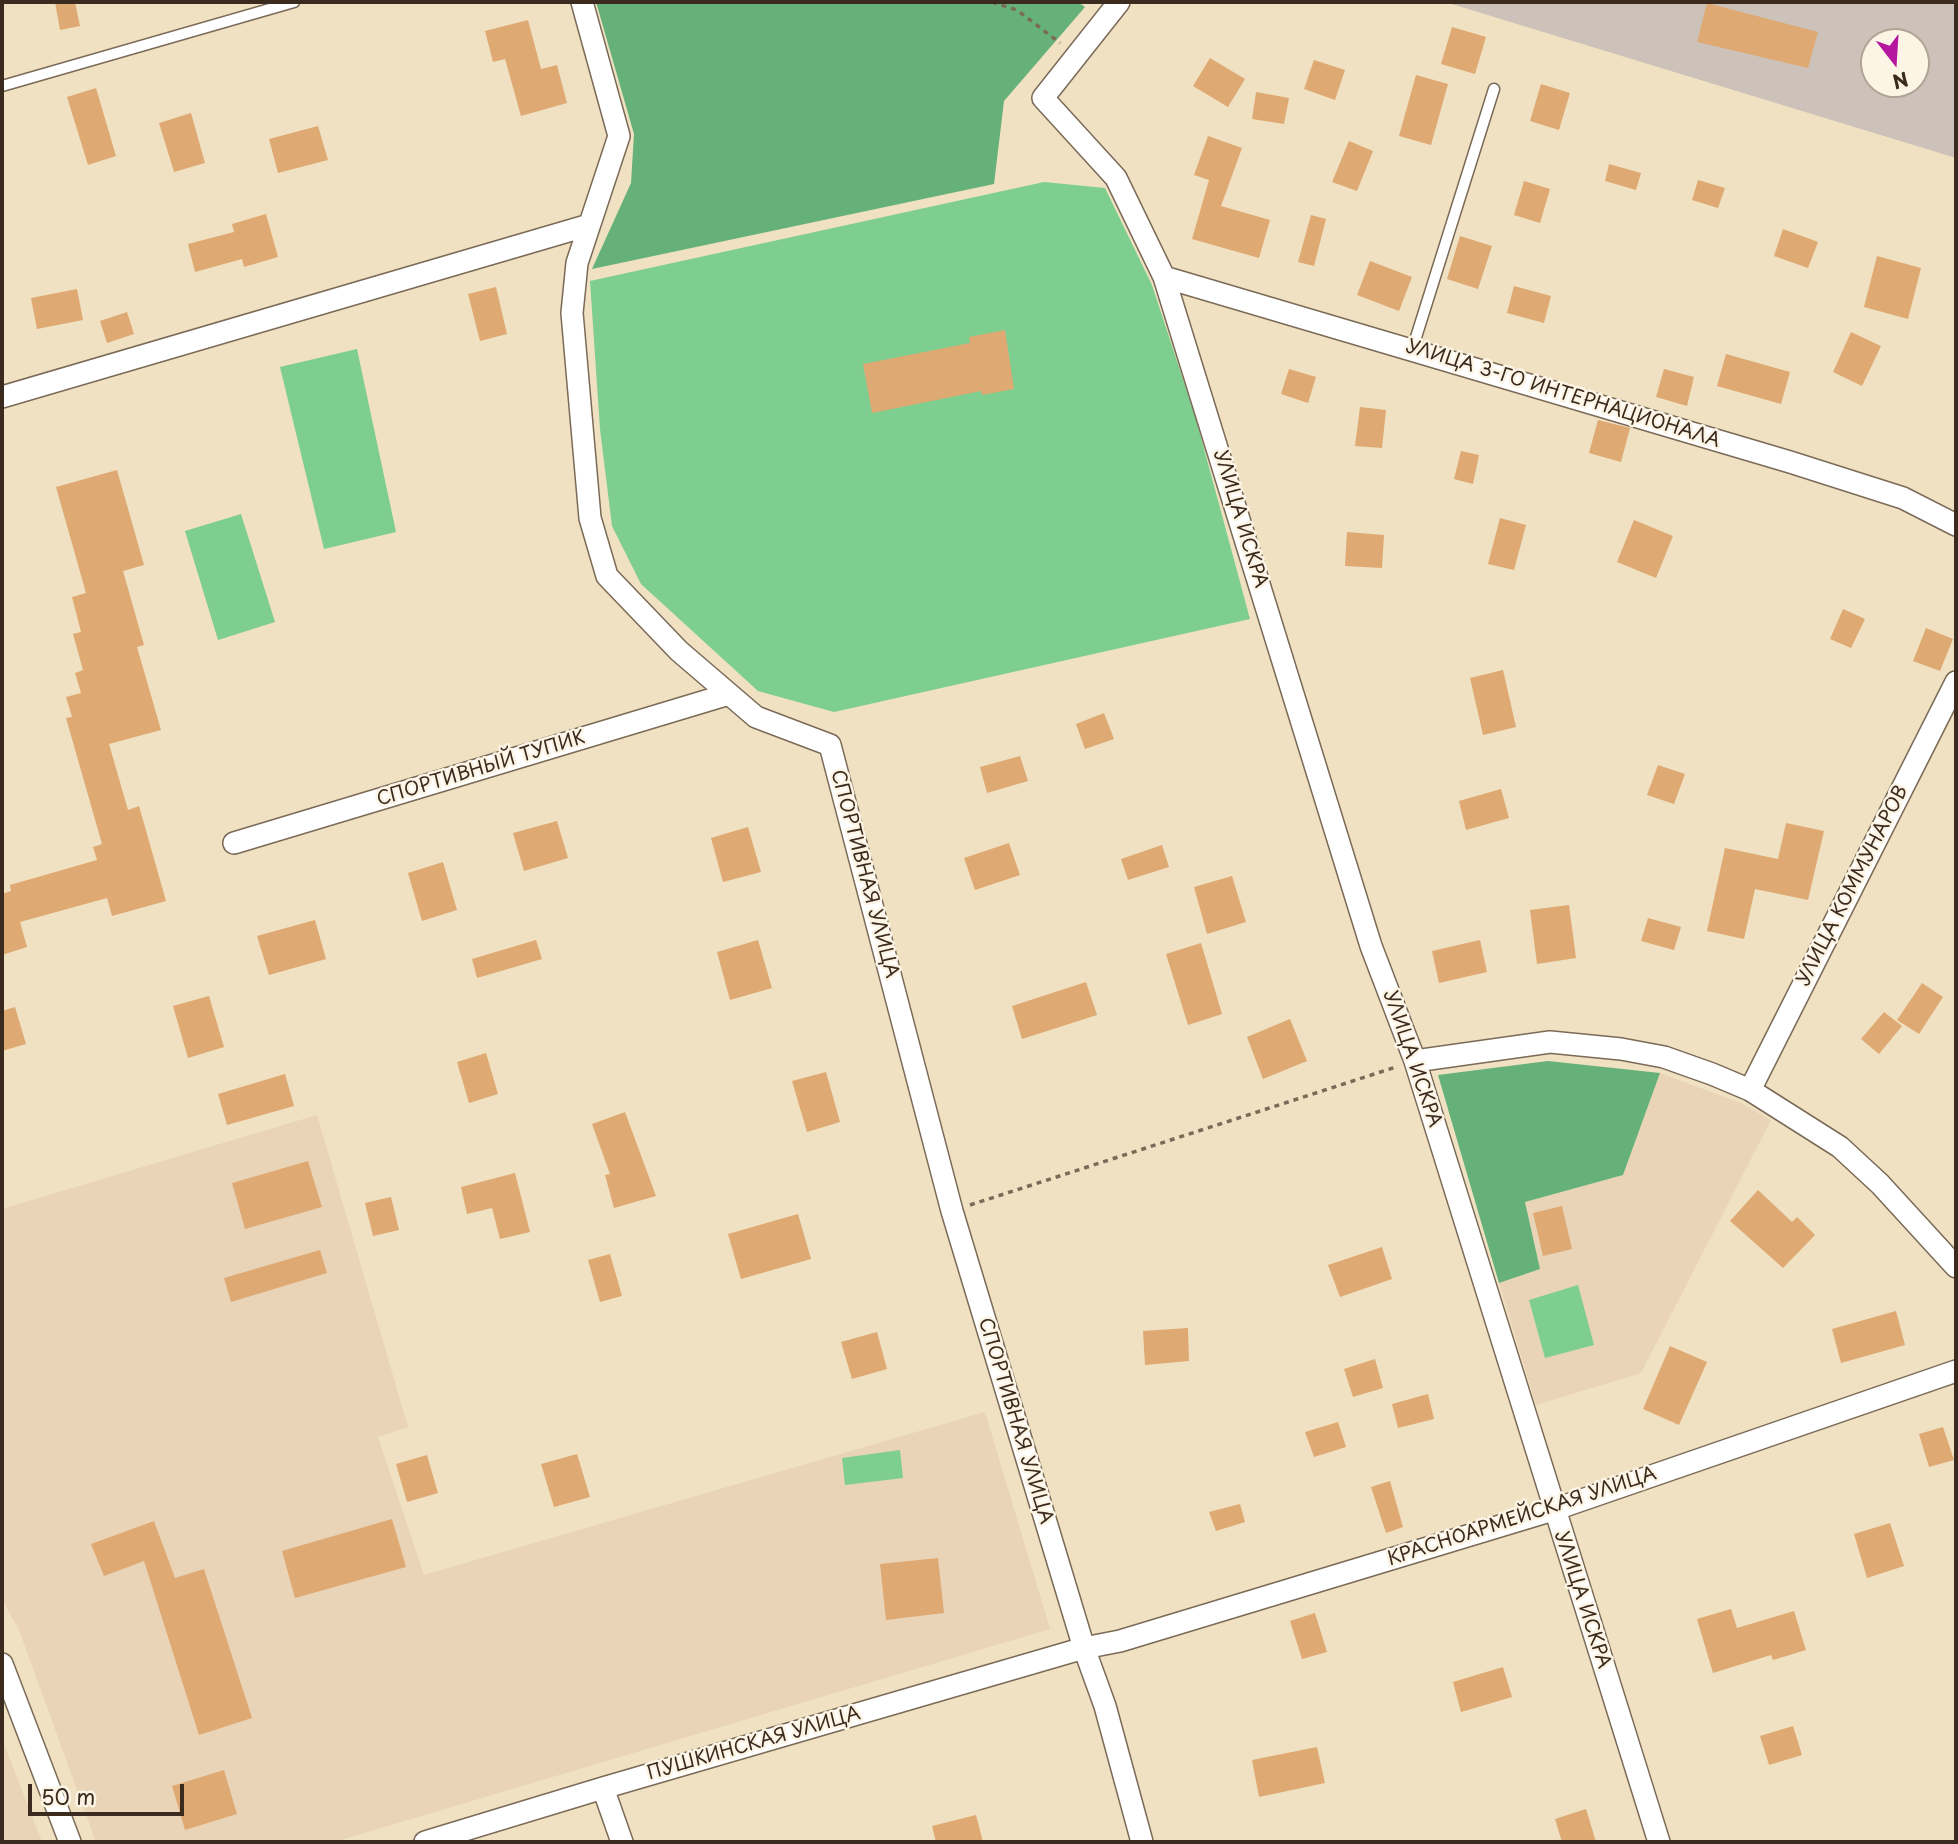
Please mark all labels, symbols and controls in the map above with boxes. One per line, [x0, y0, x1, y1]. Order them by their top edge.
north arrow [1860, 28, 1930, 98]
text: N [1889, 66, 1912, 97]
street label: УЛИЦА 3-ГО ИНТЕРНАЦИОНАЛА [1403, 335, 1723, 453]
street label: УЛИЦА ИСКРА [1208, 447, 1272, 591]
street label: СПОРТИВНЫЙ ТУПИК [374, 726, 588, 812]
street label: СПОРТИВНАЯ УЛИЦА [825, 767, 903, 981]
street label: УЛИЦА КОММУНАРОВ [1793, 782, 1913, 990]
street label: УЛИЦА ИСКРА [1378, 988, 1446, 1130]
street label: СПОРТИВНАЯ УЛИЦА [973, 1315, 1057, 1527]
street label: КРАСНОАРМЕЙСКАЯ УЛИЦА [1385, 1463, 1659, 1571]
street label: УЛИЦА ИСКРА [1549, 1528, 1615, 1672]
street label: ПУШКИНСКАЯ УЛИЦА [645, 1703, 863, 1785]
scale bar [32, 1770, 187, 1814]
text: 50 m [41, 1780, 95, 1812]

